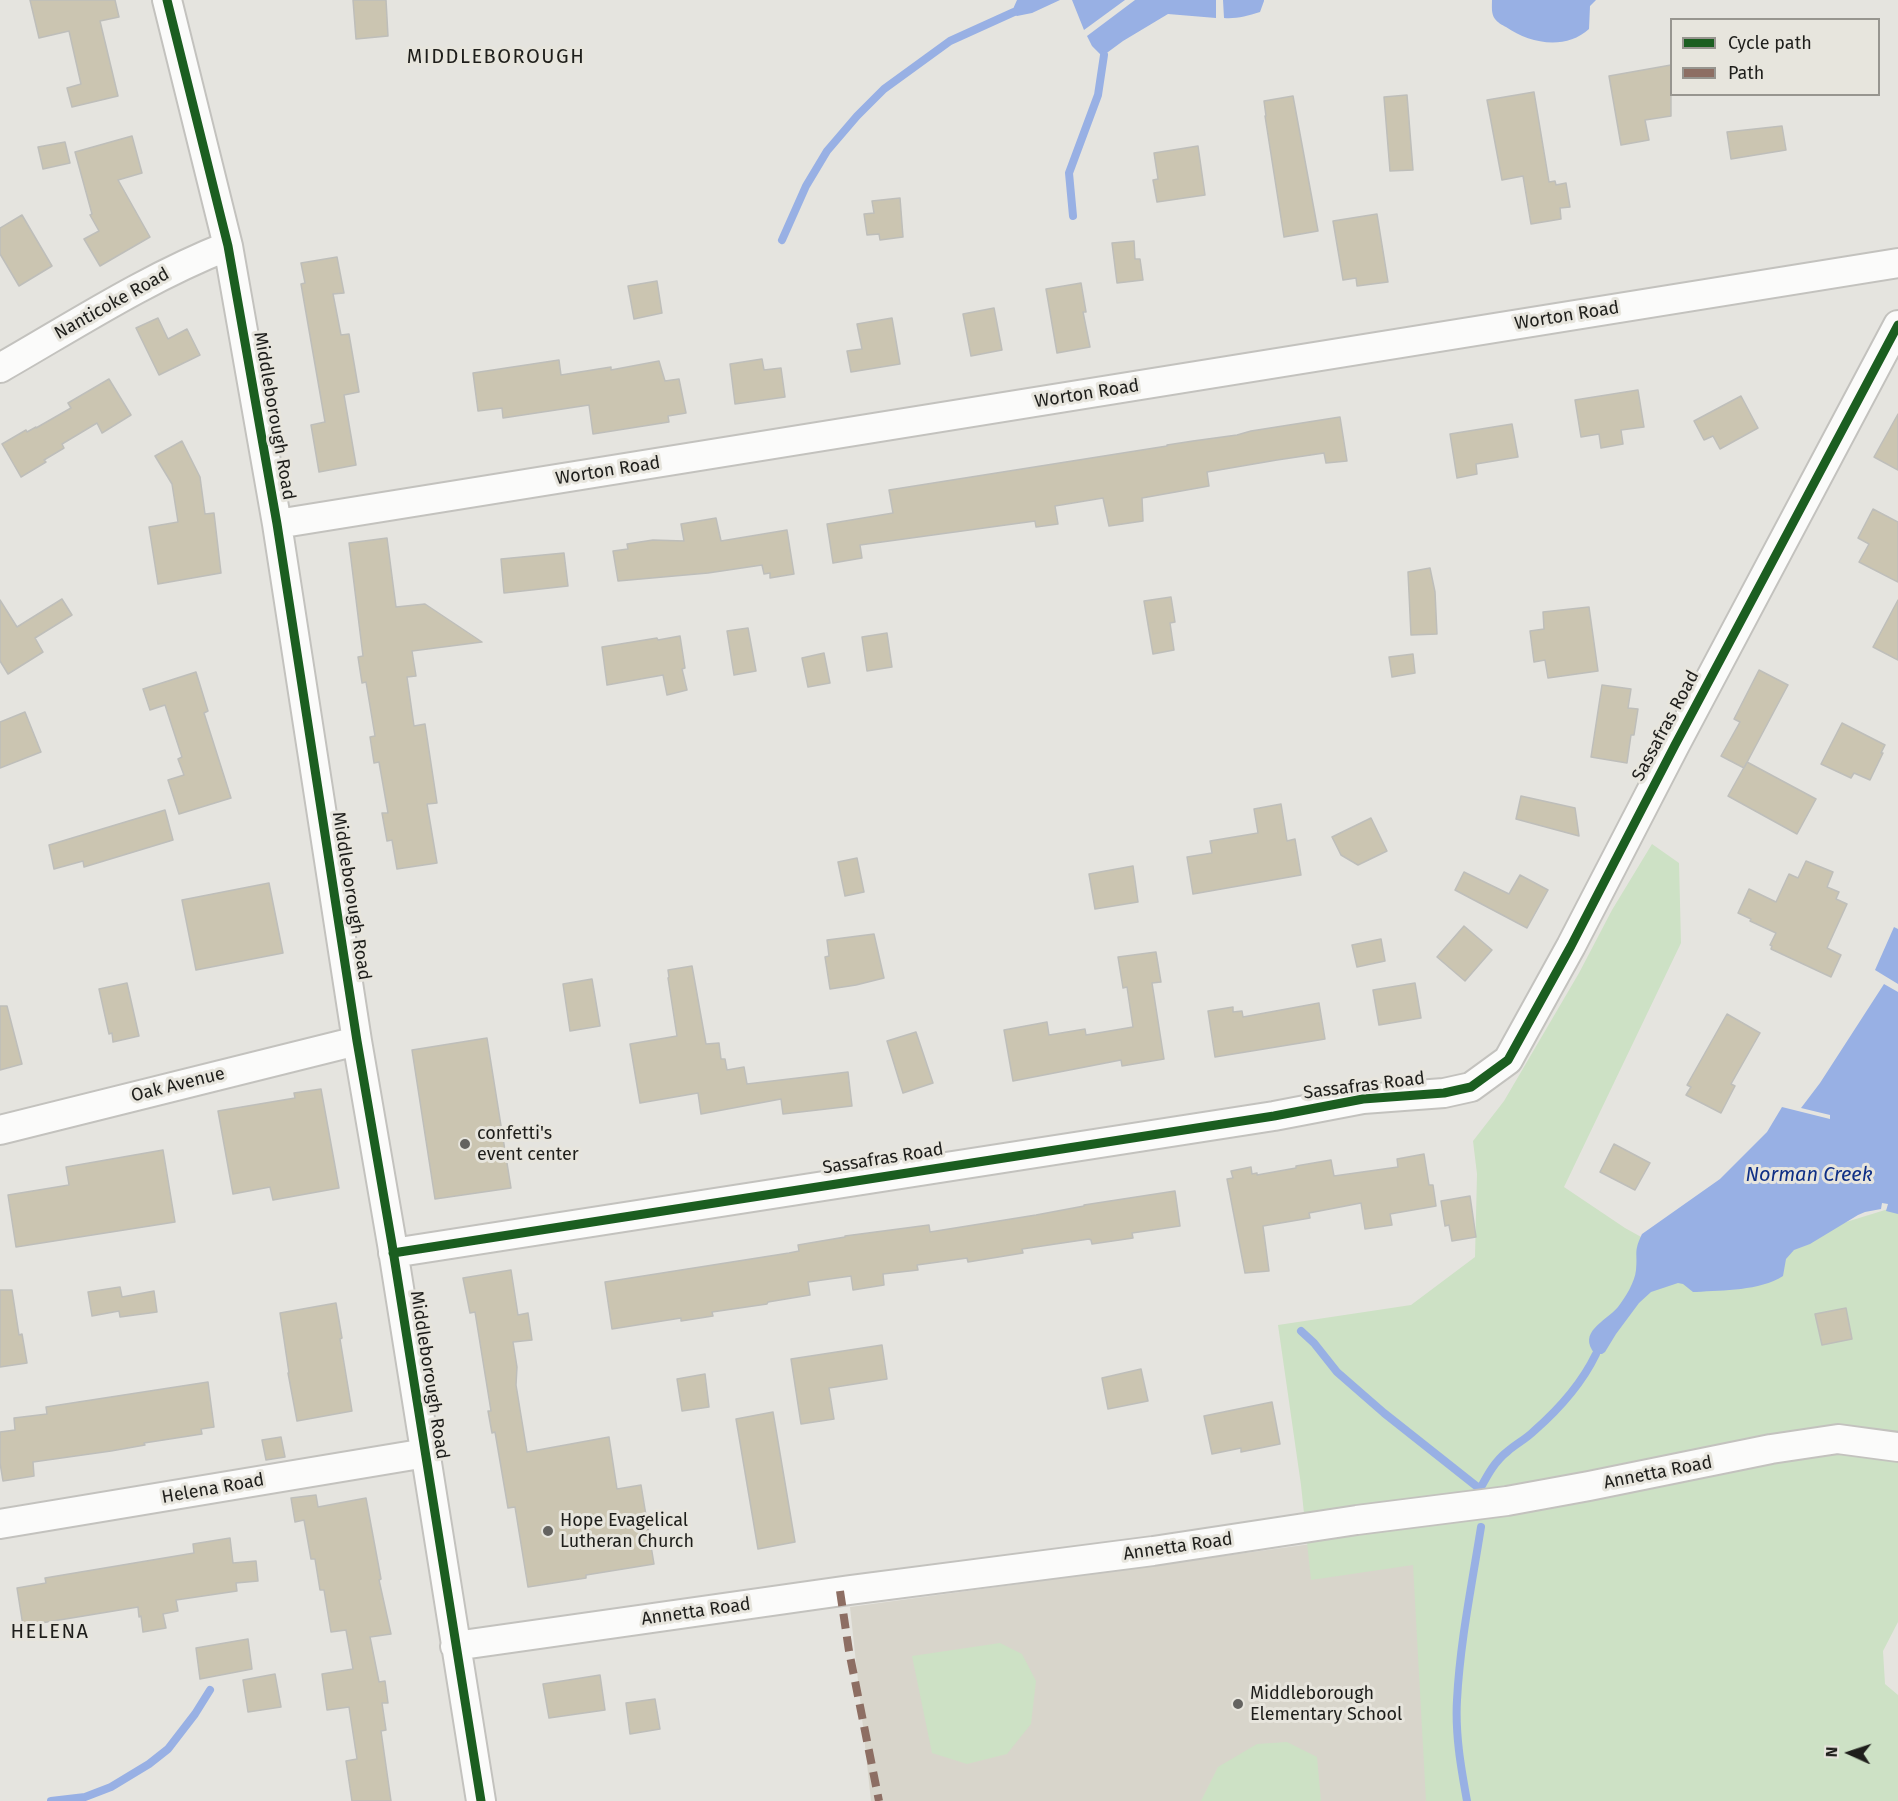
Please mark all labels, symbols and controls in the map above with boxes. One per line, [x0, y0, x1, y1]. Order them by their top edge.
legend [1670, 18, 1880, 96]
text: Cycle path [1728, 32, 1812, 54]
district label: MIDDLEBOROUGH [407, 45, 585, 69]
text: Path [1728, 62, 1764, 84]
street label: Nanticoke Road [51, 264, 173, 344]
street label: Worton Road [1513, 297, 1621, 335]
street label: Middleborough Road [249, 330, 299, 502]
street label: Worton Road [1033, 375, 1141, 413]
street label: Worton Road [554, 452, 662, 490]
street label: Sassafras Road [1628, 667, 1704, 785]
street label: Middleborough Road [327, 810, 375, 982]
street label: Oak Avenue [129, 1063, 227, 1107]
street label: Sassafras Road [1302, 1068, 1426, 1104]
place label: confetti's event center [477, 1123, 579, 1166]
marker: confetti's event center [458, 1137, 472, 1151]
street label: Sassafras Road [821, 1139, 945, 1179]
water label: Norman Creek [1745, 1163, 1873, 1187]
street label: Middleborough Road [405, 1289, 453, 1461]
street label: Annetta Road [1602, 1452, 1714, 1494]
street label: Helena Road [160, 1469, 266, 1509]
place label: Hope Evagelical Lutheran Church [560, 1510, 694, 1552]
marker: Hope Evagelical Lutheran Church [541, 1524, 555, 1538]
street label: Annetta Road [1122, 1529, 1234, 1565]
street label: Annetta Road [640, 1594, 752, 1630]
district label: HELENA [10, 1620, 90, 1644]
place label: Middleborough Elementary School [1250, 1683, 1402, 1726]
marker: Middleborough Elementary School [1231, 1697, 1245, 1711]
north arrow [1820, 1723, 1880, 1783]
text: N [1822, 1746, 1841, 1758]

